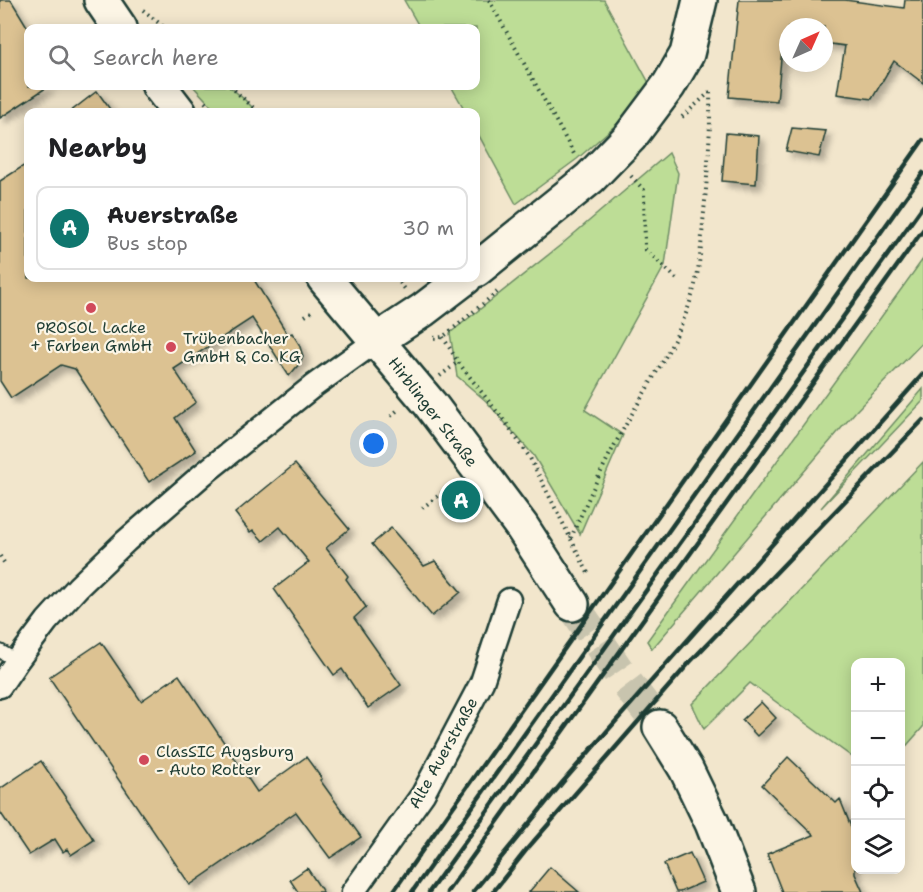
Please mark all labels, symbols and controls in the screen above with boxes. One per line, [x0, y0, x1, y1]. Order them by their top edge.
north arrow [779, 18, 833, 72]
search box [24, 24, 480, 90]
icon: search [45, 41, 78, 74]
text: Search here [93, 43, 219, 72]
text: Nearby [48, 130, 147, 165]
text: Auerstraße [107, 201, 238, 230]
text: A [62, 215, 77, 241]
text: 30 m [402, 215, 454, 241]
text: Bus stop [107, 230, 188, 256]
marker: PROSOL Lacke + Farben GmbH [84, 301, 98, 315]
place label: PROSOL Lacke + Farben GmbH [30, 317, 152, 356]
place label: Trübenbacher GmbH & Co. KG [183, 328, 301, 367]
marker: Trübenbacher GmbH & Co. KG [164, 340, 178, 354]
street label: Hirblinger Straße [383, 353, 483, 471]
your location [359, 429, 388, 458]
pin: A [442, 478, 480, 522]
map controls [851, 658, 905, 874]
button: + [851, 658, 905, 712]
street label: Alte Auerstraße [404, 694, 482, 812]
button: − [851, 712, 905, 766]
place label: ClasSIC Augsburg - Auto Rotter [156, 741, 294, 780]
marker: ClasSIC Augsburg - Auto Rotter [137, 753, 151, 767]
button: locate [851, 766, 905, 820]
button: layers [851, 820, 905, 874]

